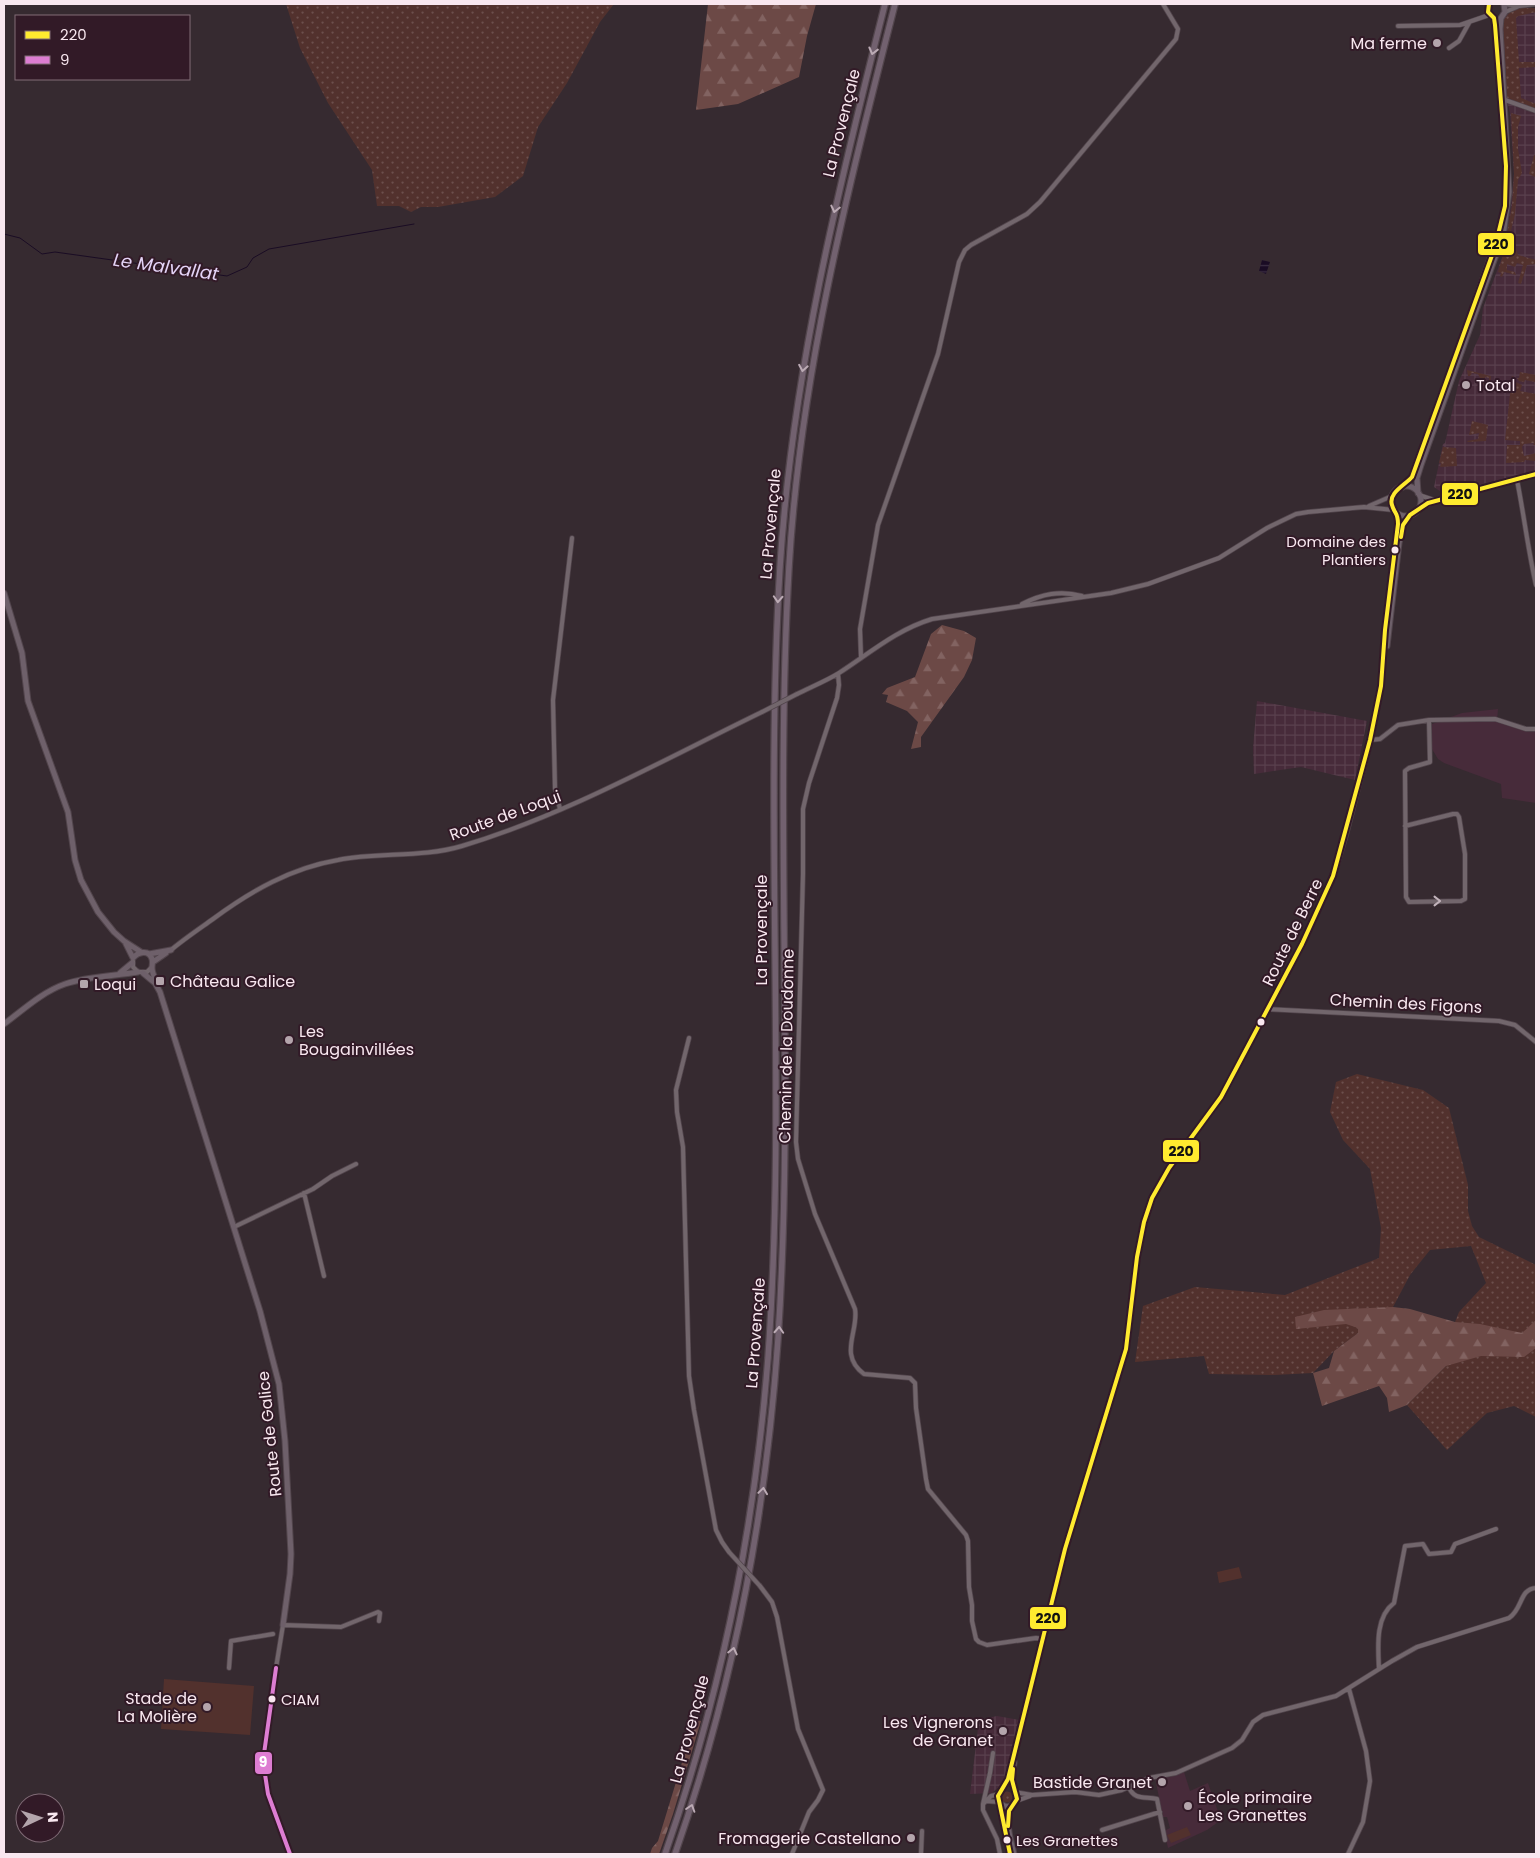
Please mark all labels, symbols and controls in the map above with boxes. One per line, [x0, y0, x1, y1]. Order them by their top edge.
legend [15, 15, 190, 80]
text: 220 [60, 24, 87, 45]
place label: Ma ferme [1351, 32, 1427, 55]
marker: Ma ferme [1431, 37, 1443, 49]
one-way arrow [869, 46, 879, 55]
text: 9 [60, 49, 69, 70]
street label: La Provençale [817, 66, 866, 180]
one-way arrow [830, 204, 840, 213]
line badge: 220 [1477, 232, 1515, 256]
text: 220 [1483, 234, 1509, 254]
water label: Le Malvallat [112, 247, 221, 286]
one-way arrow [798, 364, 808, 372]
place label: Total [1476, 374, 1515, 397]
marker: Total [1460, 379, 1472, 391]
street label: La Provençale [754, 468, 787, 580]
line badge: 220 [1441, 482, 1479, 506]
text: 220 [1447, 484, 1473, 504]
place label: Domaine des Plantiers [1286, 531, 1386, 570]
marker: Domaine des Plantiers [1390, 545, 1400, 555]
one-way arrow [773, 596, 783, 603]
street label: Route de Loqui [446, 785, 564, 846]
street label: La Provençale [750, 874, 773, 986]
street label: Route de Berre [1257, 875, 1328, 990]
one-way arrow [1434, 896, 1442, 907]
street label: Chemin de la Doudonne [773, 948, 800, 1144]
place label: Château Galice [170, 970, 295, 993]
place label: Loqui [94, 973, 136, 996]
marker: Château Galice [154, 975, 166, 987]
marker: Loqui [78, 978, 90, 990]
street label: Chemin des Figons [1329, 988, 1483, 1019]
unlabelled marker [1256, 1017, 1266, 1027]
place label: Les Bougainvillées [299, 1020, 414, 1061]
marker: Les Bougainvillées [283, 1034, 295, 1046]
line badge: 220 [1162, 1139, 1200, 1163]
text: 220 [1168, 1141, 1194, 1161]
street label: La Provençale [740, 1277, 771, 1389]
one-way arrow [773, 1326, 784, 1334]
street label: Route de Galice [251, 1370, 288, 1498]
one-way arrow [757, 1487, 767, 1496]
line badge: 220 [1029, 1606, 1067, 1630]
text: 220 [1035, 1608, 1061, 1628]
one-way arrow [727, 1647, 738, 1656]
street label: La Provençale [664, 1672, 715, 1786]
place label: Stade de La Molière [117, 1687, 197, 1728]
place label: CIAM [281, 1689, 319, 1710]
marker: CIAM [267, 1694, 277, 1704]
marker: Stade de La Molière [201, 1701, 213, 1713]
place label: Les Vignerons de Granet [883, 1711, 993, 1752]
marker: Les Vignerons de Granet [997, 1725, 1009, 1737]
line badge: 9 [254, 1751, 273, 1775]
text: 9 [259, 1752, 267, 1772]
place label: Bastide Granet [1033, 1771, 1152, 1794]
marker: Bastide Granet [1156, 1776, 1168, 1788]
place label: École primaire Les Granettes [1198, 1786, 1312, 1827]
north arrow [15, 1793, 65, 1843]
marker: École primaire Les Granettes [1182, 1800, 1194, 1812]
one-way arrow [685, 1804, 695, 1813]
text: N [43, 1811, 63, 1823]
place label: Fromagerie Castellano [718, 1827, 901, 1850]
place label: Les Granettes [1016, 1830, 1118, 1851]
marker: Fromagerie Castellano [905, 1832, 917, 1844]
marker: Les Granettes [1002, 1835, 1012, 1845]

